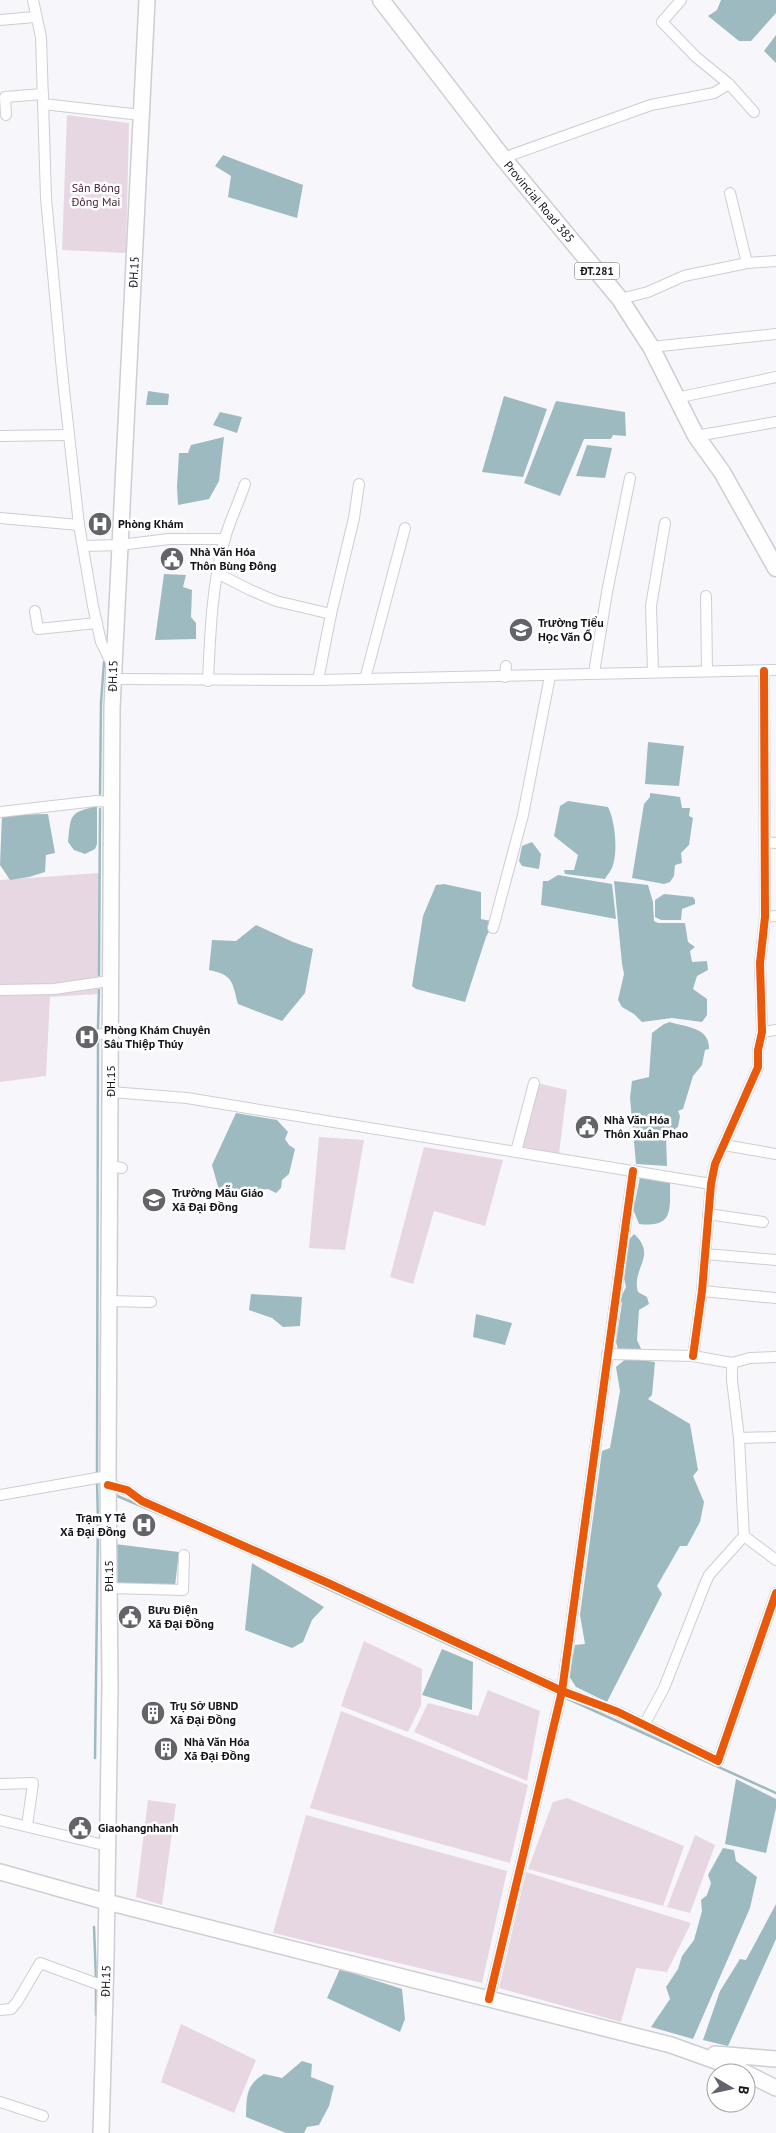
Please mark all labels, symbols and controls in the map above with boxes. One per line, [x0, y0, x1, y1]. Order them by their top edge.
street label: Provincial Road 385 [501, 158, 578, 245]
park label: Sân Bóng Đông Mai [70, 180, 121, 209]
street label: ĐH.15 [125, 256, 142, 289]
road number: ĐT.281 [574, 262, 620, 280]
hospital icon: Phòng Khám [87, 511, 113, 537]
place label: Phòng Khám [118, 516, 184, 531]
place label: Nhà Văn Hóa Thôn Bùng Đông [190, 544, 276, 573]
public building icon: Nhà Văn Hóa Thôn Bùng Đông [159, 546, 185, 572]
place label: Trường Tiểu Học Văn Ổ [538, 615, 604, 644]
school or university icon: Trường Tiểu Học Văn Ổ [508, 617, 534, 643]
street label: ĐH.15 [105, 660, 120, 693]
place label: Phòng Khám Chuyên Sâu Thiệp Thúy [104, 1022, 210, 1051]
hospital icon: Phòng Khám Chuyên Sâu Thiệp Thúy [74, 1024, 100, 1050]
street label: ĐH.15 [103, 1065, 118, 1098]
place label: Nhà Văn Hóa Thôn Xuân Phao [604, 1112, 689, 1141]
public building icon: Nhà Văn Hóa Thôn Xuân Phao [574, 1114, 600, 1140]
place label: Trường Mẫu Giáo Xã Đại Đồng [172, 1185, 264, 1214]
school or university icon: Trường Mẫu Giáo Xã Đại Đồng [141, 1187, 167, 1213]
place label: Trạm Y Tế Xã Đại Đồng [60, 1510, 126, 1539]
hospital icon: Trạm Y Tế Xã Đại Đồng [131, 1512, 157, 1538]
street label: ĐH.15 [101, 1560, 116, 1593]
place label: Bưu Điện Xã Đại Đồng [148, 1602, 214, 1631]
public building icon: Bưu Điện Xã Đại Đồng [117, 1604, 143, 1630]
place label: Trụ Sở UBND Xã Đại Đồng [170, 1698, 239, 1727]
building icon: Trụ Sở UBND Xã Đại Đồng [140, 1700, 166, 1726]
place label: Nhà Văn Hóa Xã Đại Đồng [184, 1734, 250, 1763]
building icon: Nhà Văn Hóa Xã Đại Đồng [153, 1736, 179, 1762]
public building icon: Giaohangnhanh [67, 1815, 93, 1841]
place label: Giaohangnhanh [98, 1820, 179, 1835]
street label: ĐH.15 [97, 1965, 114, 1998]
north arrow [706, 2063, 756, 2113]
text: B [734, 2085, 753, 2096]

